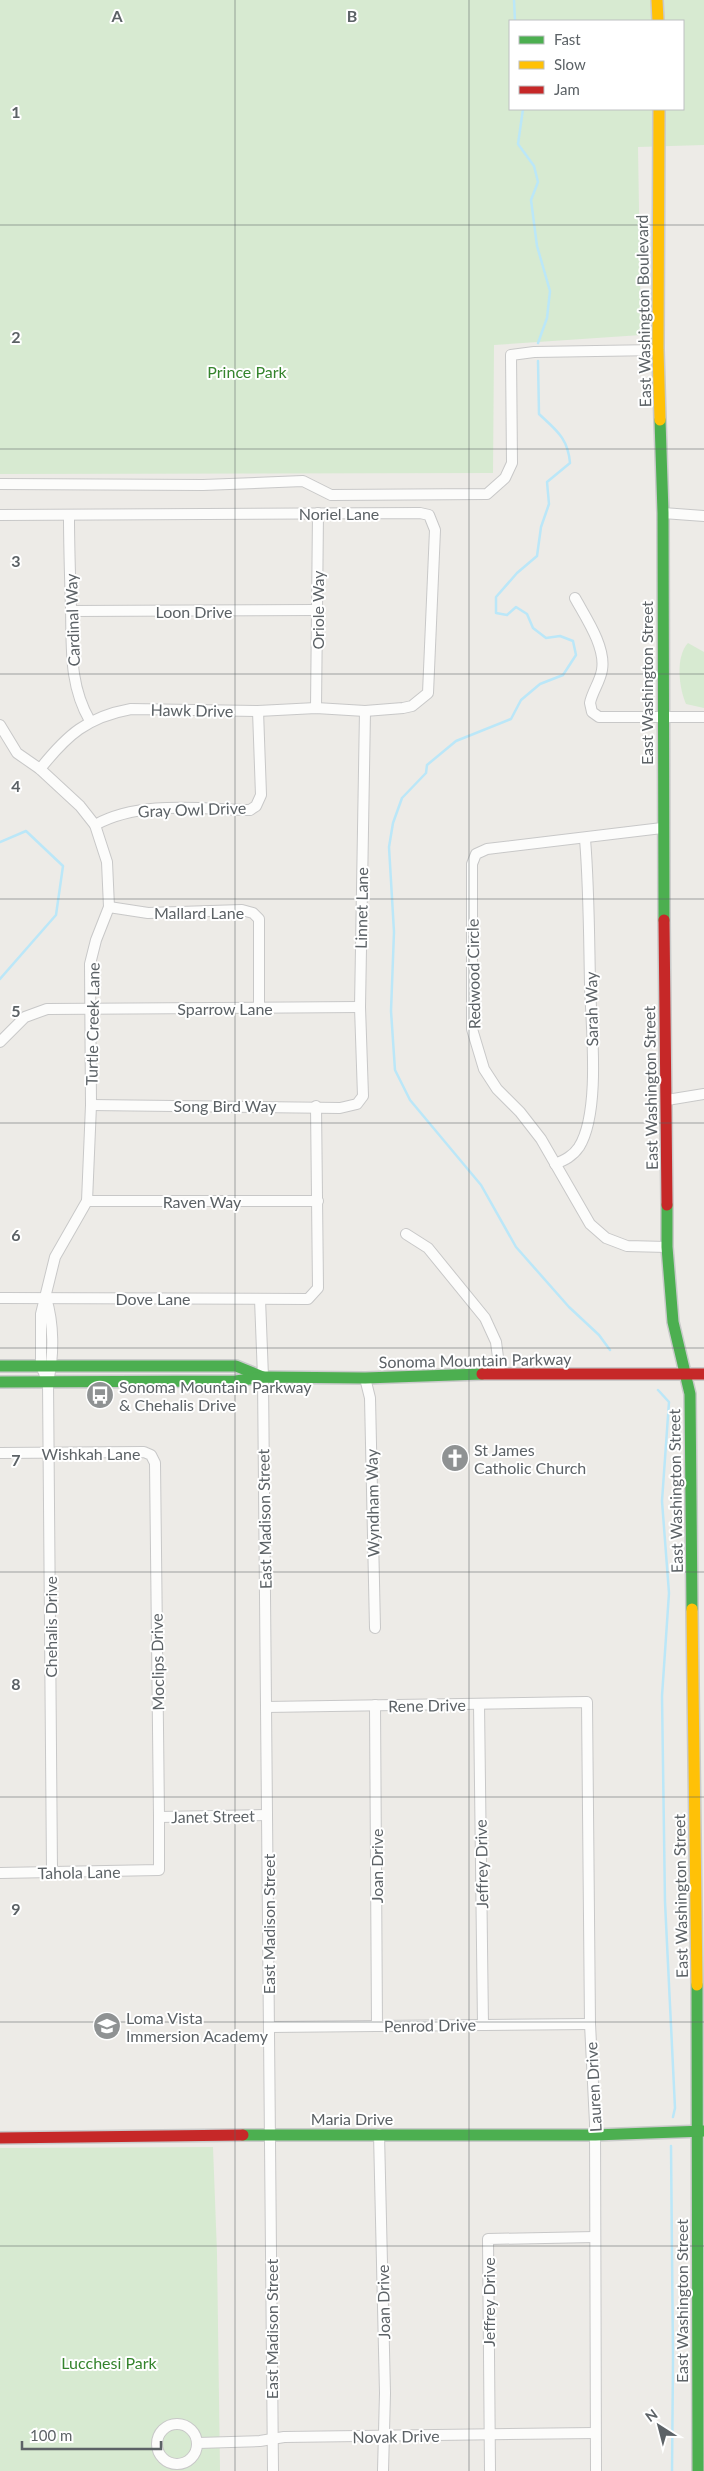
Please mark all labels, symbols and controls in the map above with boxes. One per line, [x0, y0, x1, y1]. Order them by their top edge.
text: A [110, 6, 123, 25]
text: B [347, 6, 357, 25]
legend [509, 20, 684, 110]
text: Fast [554, 30, 581, 48]
text: Slow [554, 55, 586, 73]
text: Jam [554, 80, 580, 98]
text: 1 [11, 102, 21, 121]
street label: East Washington Boulevard [632, 214, 654, 408]
text: 2 [11, 327, 21, 346]
park label: Prince Park [207, 362, 288, 381]
street label: Noriel Lane [299, 504, 379, 523]
text: 3 [11, 551, 21, 570]
street label: Oriole Way [308, 570, 327, 650]
street label: Cardinal Way [61, 572, 83, 667]
street label: East Washington Street [637, 601, 656, 765]
street label: Loon Drive [156, 602, 232, 621]
street label: Hawk Drive [150, 700, 234, 720]
text: 4 [11, 776, 21, 795]
street label: Gray Owl Drive [138, 798, 246, 820]
street label: Linnet Lane [351, 867, 371, 949]
street label: Mallard Lane [154, 903, 244, 922]
street label: Redwood Circle [463, 919, 483, 1029]
street label: Turtle Creek Lane [81, 962, 103, 1086]
street label: Sarah Way [581, 971, 601, 1046]
street label: Sparrow Lane [177, 999, 273, 1018]
text: 5 [11, 1001, 21, 1020]
street label: East Washington Street [639, 1006, 661, 1170]
street label: Song Bird Way [173, 1096, 277, 1115]
street label: Raven Way [163, 1192, 242, 1211]
text: 6 [11, 1225, 21, 1244]
street label: Dove Lane [115, 1289, 191, 1308]
street label: Sonoma Mountain Parkway [379, 1349, 572, 1371]
place label: Sonoma Mountain Parkway & Chehalis Drive [119, 1377, 312, 1414]
bus stop icon: Sonoma Mountain Parkway & Chehalis Drive [85, 1380, 115, 1410]
street label: East Washington Street [664, 1409, 686, 1573]
place label: St James Catholic Church [474, 1440, 586, 1477]
church icon: St James Catholic Church [440, 1443, 470, 1473]
street label: Wishkah Lane [42, 1444, 140, 1463]
street label: East Madison Street [253, 1448, 275, 1589]
street label: Wyndham Way [362, 1448, 382, 1557]
text: 7 [11, 1450, 21, 1469]
street label: Chehalis Drive [41, 1576, 60, 1678]
street label: Moclips Drive [147, 1613, 167, 1711]
text: 8 [11, 1674, 21, 1693]
street label: Rene Drive [388, 1695, 466, 1715]
street label: Janet Street [171, 1806, 255, 1826]
street label: East Washington Street [669, 1814, 691, 1978]
street label: Jeffrey Drive [471, 1819, 491, 1909]
street label: Joan Drive [367, 1829, 386, 1903]
street label: East Madison Street [259, 1854, 278, 1994]
street label: Tahola Lane [37, 1862, 121, 1882]
text: 9 [11, 1899, 21, 1918]
place label: Loma Vista Immersion Academy [126, 2008, 269, 2045]
school or university icon: Loma Vista Immersion Academy [92, 2011, 122, 2041]
street label: Penrod Drive [384, 2015, 476, 2035]
street label: Lauren Drive [581, 2041, 605, 2133]
street label: Maria Drive [311, 2109, 393, 2128]
street label: East Washington Street [672, 2219, 691, 2383]
street label: Jeffrey Drive [479, 2257, 498, 2347]
street label: East Madison Street [262, 2259, 281, 2399]
street label: Joan Drive [373, 2265, 393, 2339]
park label: Lucchesi Park [61, 2353, 158, 2372]
north arrow [634, 2401, 684, 2451]
text: N [642, 2405, 660, 2425]
scale bar [22, 2418, 161, 2450]
text: 100 m [30, 2426, 72, 2444]
street label: Novak Drive [352, 2426, 440, 2446]

